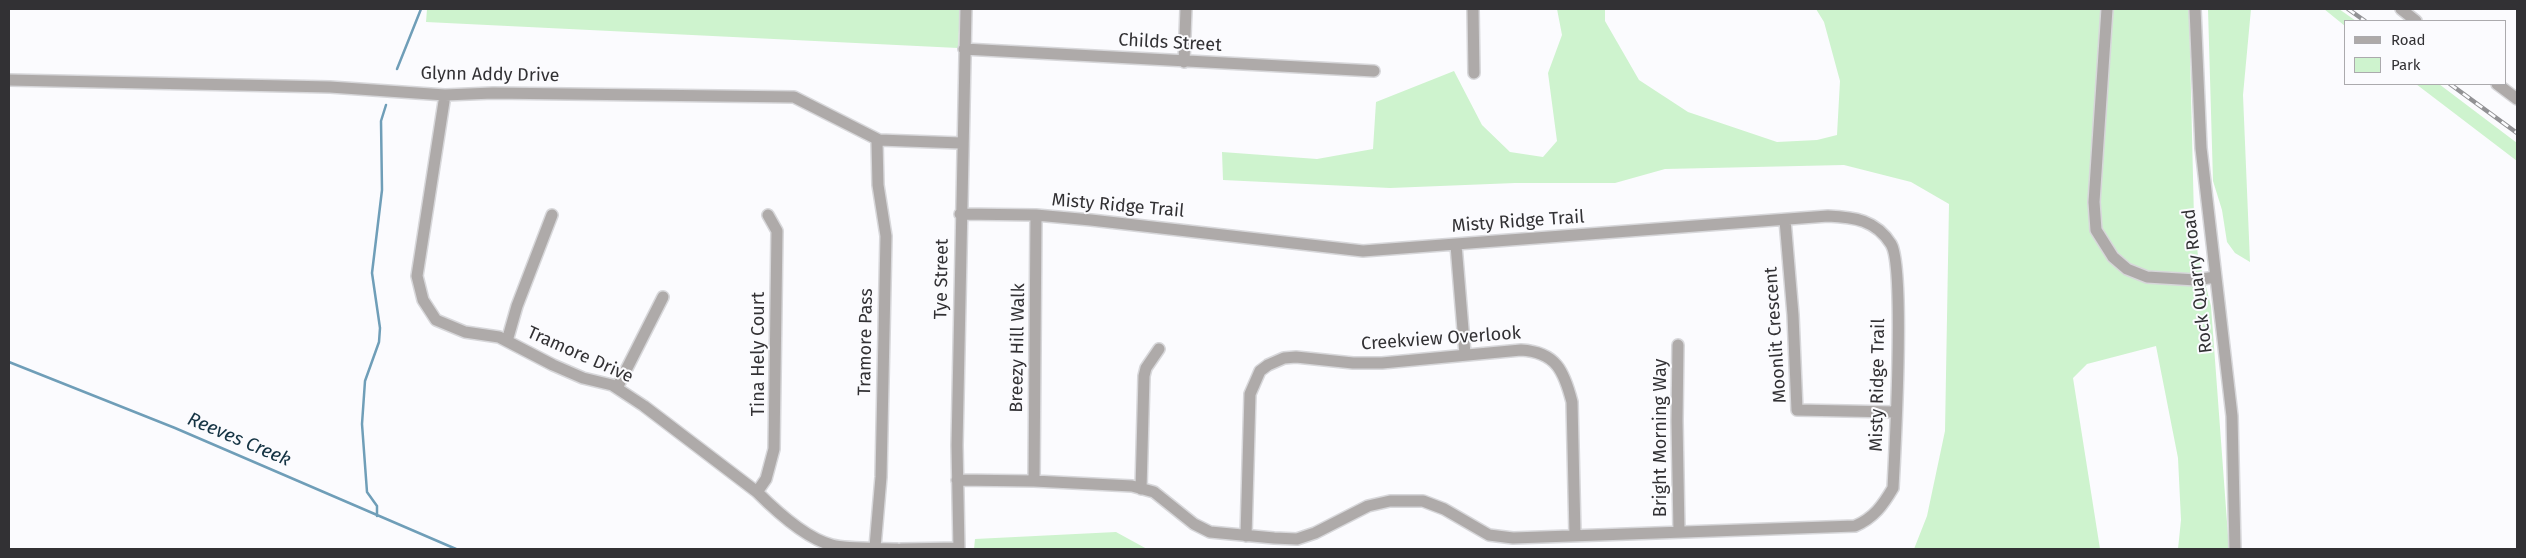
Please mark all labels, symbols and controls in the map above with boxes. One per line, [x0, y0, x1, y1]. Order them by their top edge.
legend [2344, 20, 2506, 85]
street label: Childs Street [1118, 30, 1222, 56]
text: Road [2391, 31, 2426, 49]
text: Park [2391, 56, 2421, 74]
street label: Glynn Addy Drive [420, 63, 560, 87]
street label: Misty Ridge Trail [1051, 189, 1185, 223]
street label: Misty Ridge Trail [1451, 207, 1585, 237]
street label: Rock Quarry Road [2178, 207, 2218, 355]
street label: Tye Street [930, 238, 954, 320]
street label: Moonlit Crescent [1760, 266, 1792, 404]
street label: Breezy Hill Walk [1006, 283, 1030, 413]
street label: Tramore Pass [854, 288, 878, 396]
street label: Tina Hely Court [748, 292, 770, 416]
street label: Misty Ridge Trail [1866, 318, 1890, 452]
street label: Tramore Drive [524, 322, 636, 388]
street label: Creekview Overlook [1360, 323, 1522, 355]
street label: Bright Morning Way [1650, 359, 1672, 517]
water label: Reeves Creek [184, 408, 294, 472]

